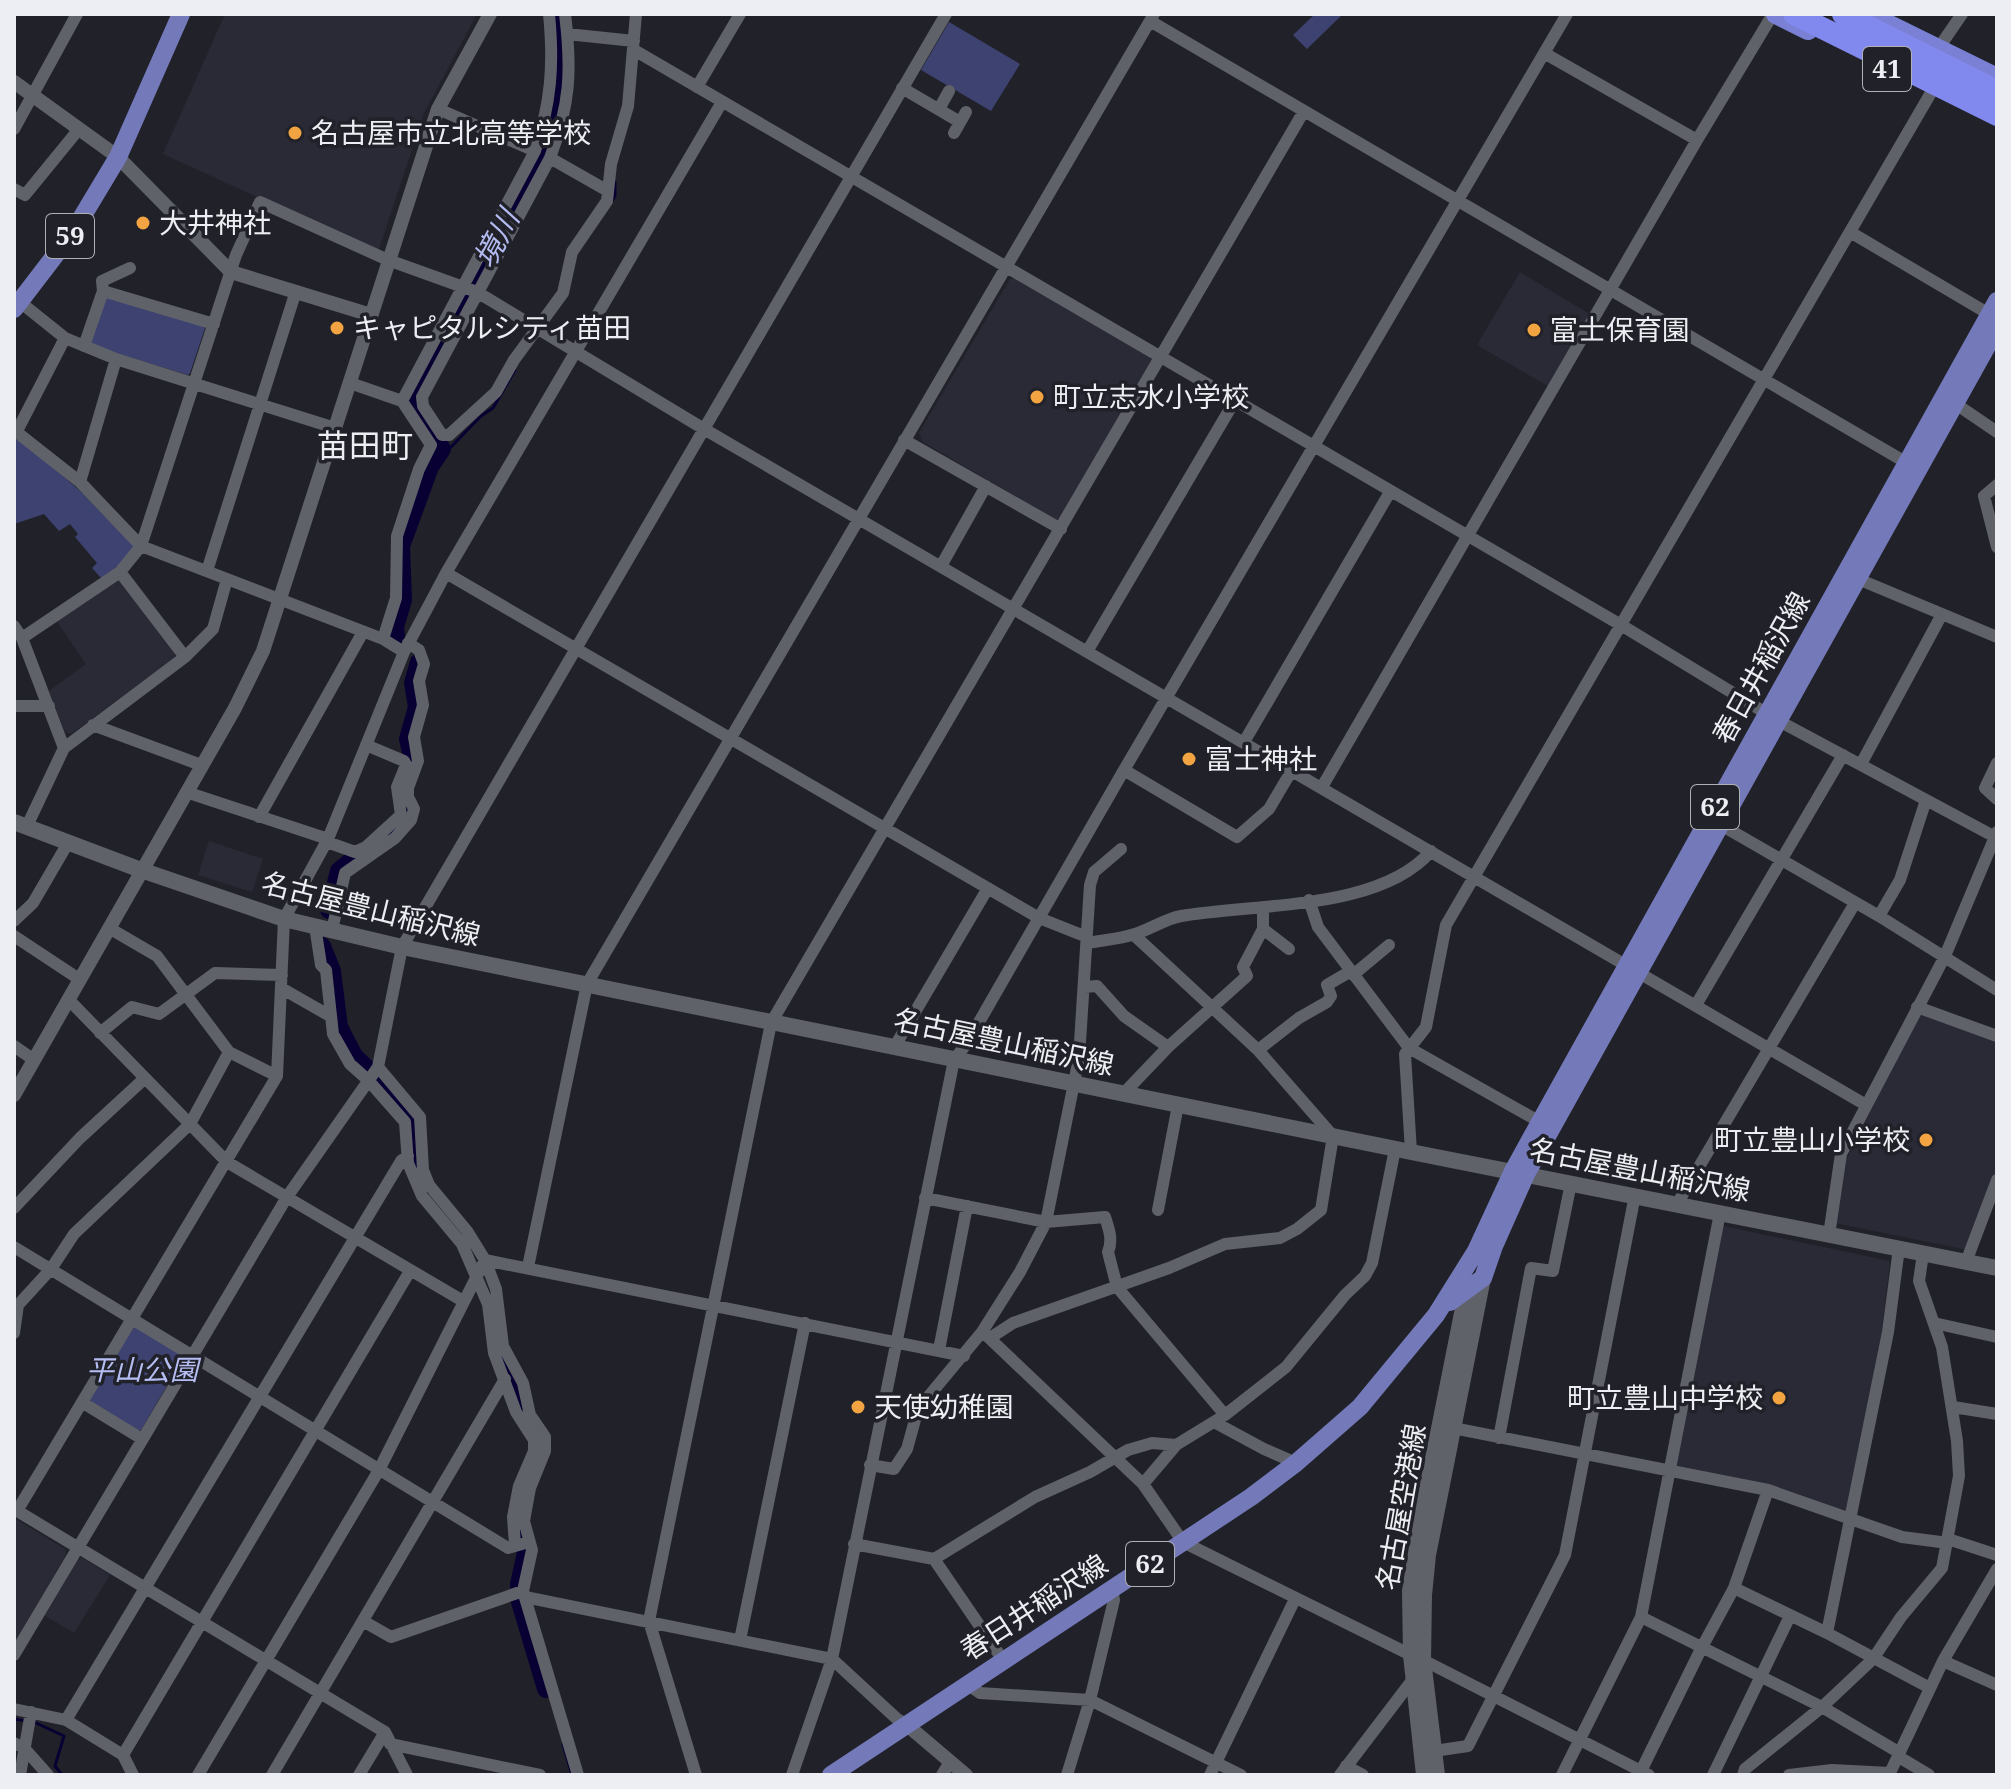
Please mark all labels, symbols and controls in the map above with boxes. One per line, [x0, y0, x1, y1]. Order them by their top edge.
road number: 41 [1863, 47, 1911, 91]
place label: 名古屋市立北高等学校 [311, 113, 591, 151]
marker: 名古屋市立北高等学校 [286, 124, 304, 142]
water label: 境川 [463, 200, 529, 274]
place label: 大井神社 [159, 203, 271, 241]
road number: 59 [46, 214, 94, 258]
marker: 大井神社 [134, 214, 152, 232]
place label: キャピタルシティ苗田 [353, 308, 631, 346]
place label: 富士保育園 [1550, 310, 1690, 348]
marker: キャピタルシティ苗田 [328, 319, 346, 337]
marker: 富士保育園 [1525, 321, 1543, 339]
place label: 町立志水小学校 [1053, 377, 1249, 415]
marker: 町立志水小学校 [1028, 388, 1046, 406]
district label: 苗田町 [317, 423, 413, 466]
street label: 春日井稲沢線 [1703, 585, 1817, 750]
place label: 富士神社 [1205, 739, 1317, 777]
marker: 富士神社 [1180, 750, 1198, 768]
road number: 62 [1691, 785, 1739, 829]
street label: 名古屋豊山稲沢線 [258, 862, 485, 954]
street label: 名古屋豊山稲沢線 [891, 999, 1118, 1083]
place label: 町立豊山小学校 [1714, 1120, 1910, 1158]
street label: 名古屋豊山稲沢線 [1527, 1129, 1754, 1209]
marker: 町立豊山小学校 [1917, 1131, 1935, 1149]
park label: 平山公園 [86, 1350, 202, 1388]
place label: 町立豊山中学校 [1567, 1378, 1763, 1416]
place label: 天使幼稚園 [874, 1387, 1014, 1425]
marker: 町立豊山中学校 [1770, 1389, 1788, 1407]
marker: 天使幼稚園 [849, 1398, 867, 1416]
street label: 名古屋空港線 [1367, 1421, 1433, 1593]
road number: 62 [1126, 1542, 1174, 1586]
street label: 春日井稲沢線 [953, 1544, 1114, 1668]

